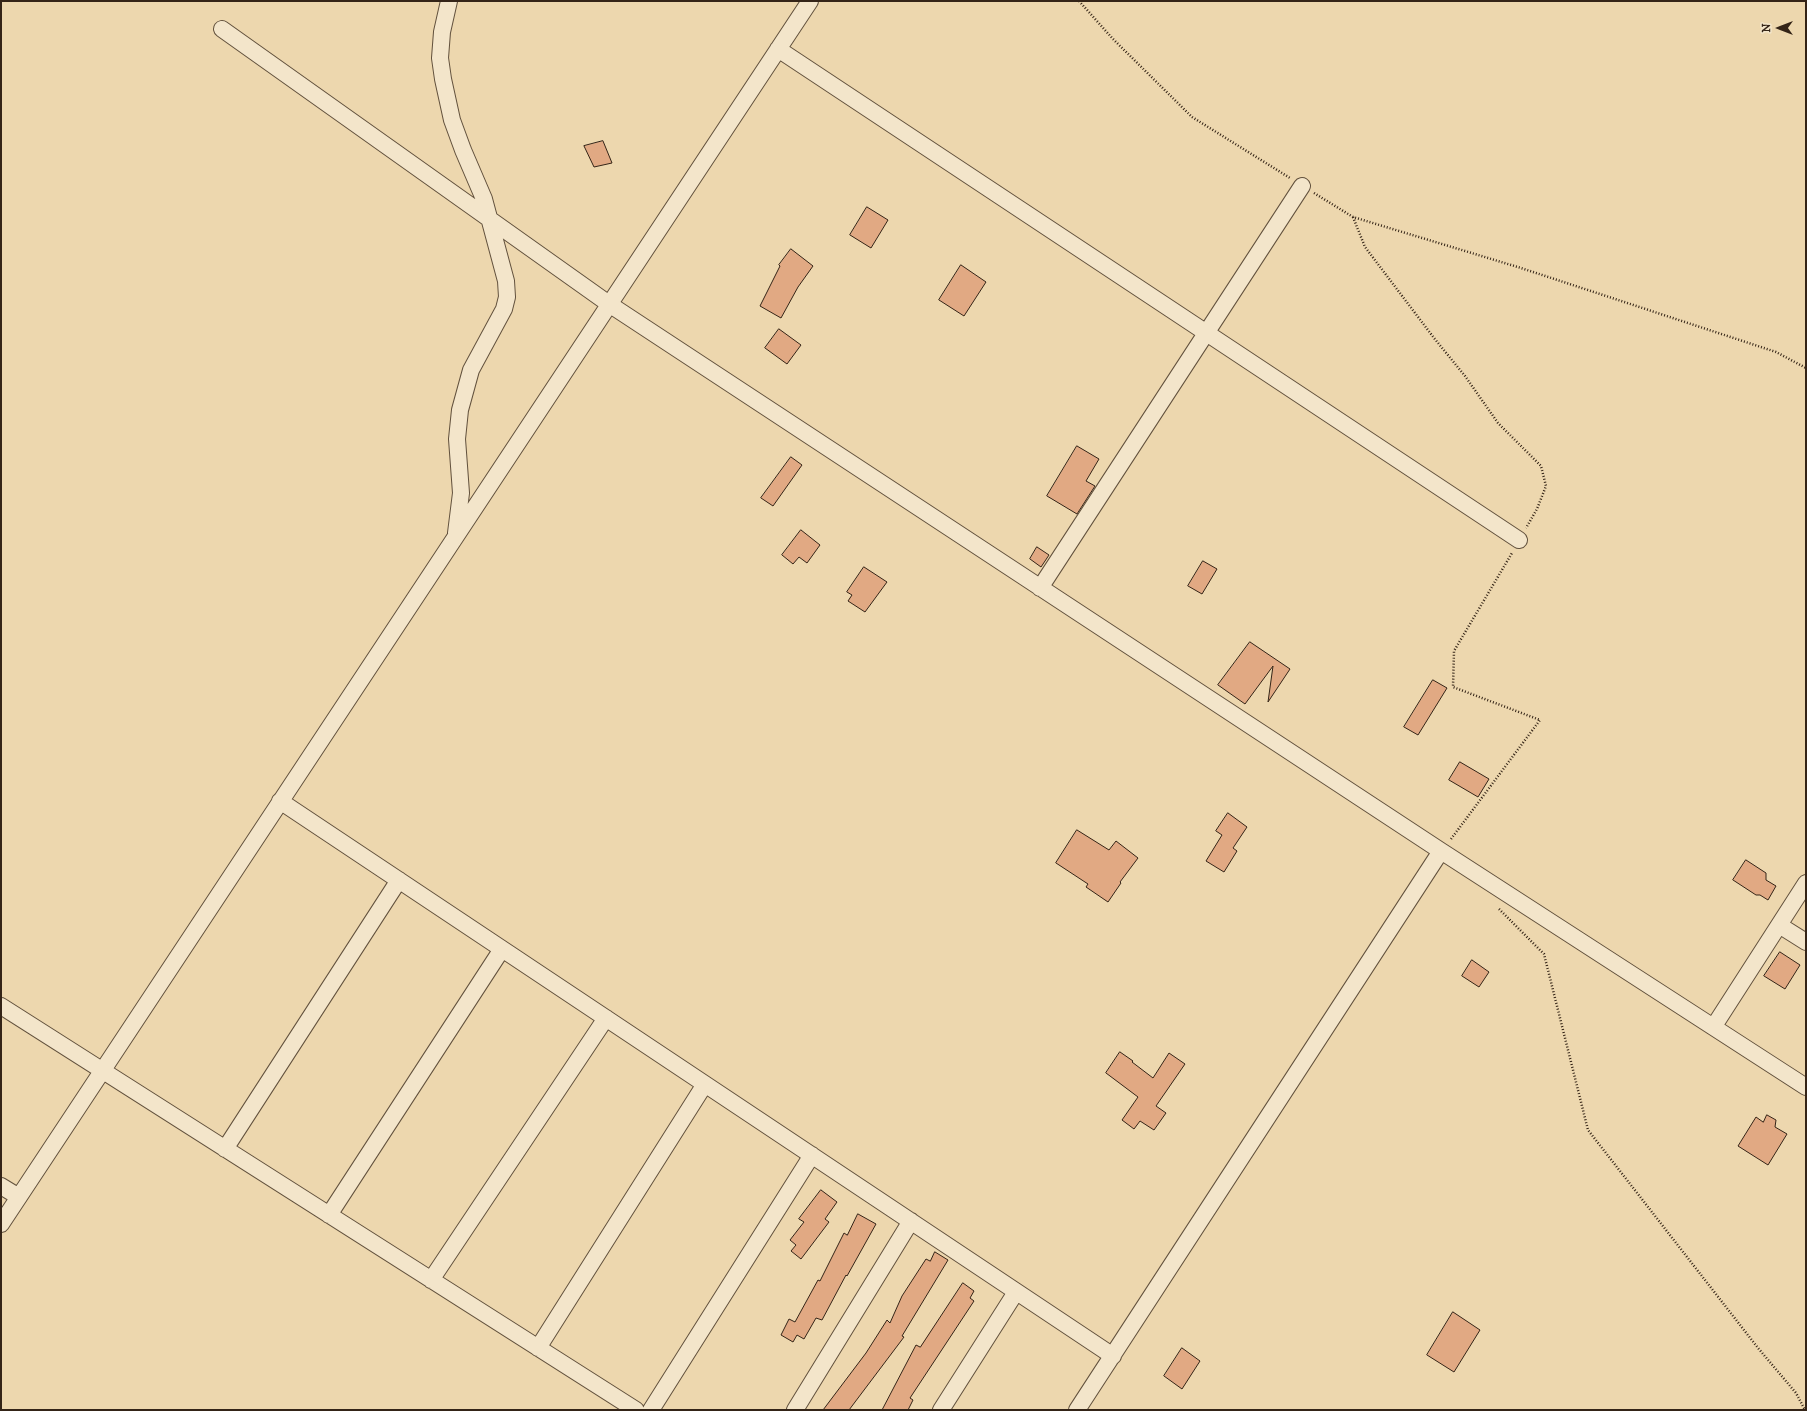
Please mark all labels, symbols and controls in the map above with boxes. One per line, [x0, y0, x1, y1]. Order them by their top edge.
north arrow [1759, 8, 1799, 48]
text: N [1760, 23, 1774, 33]

